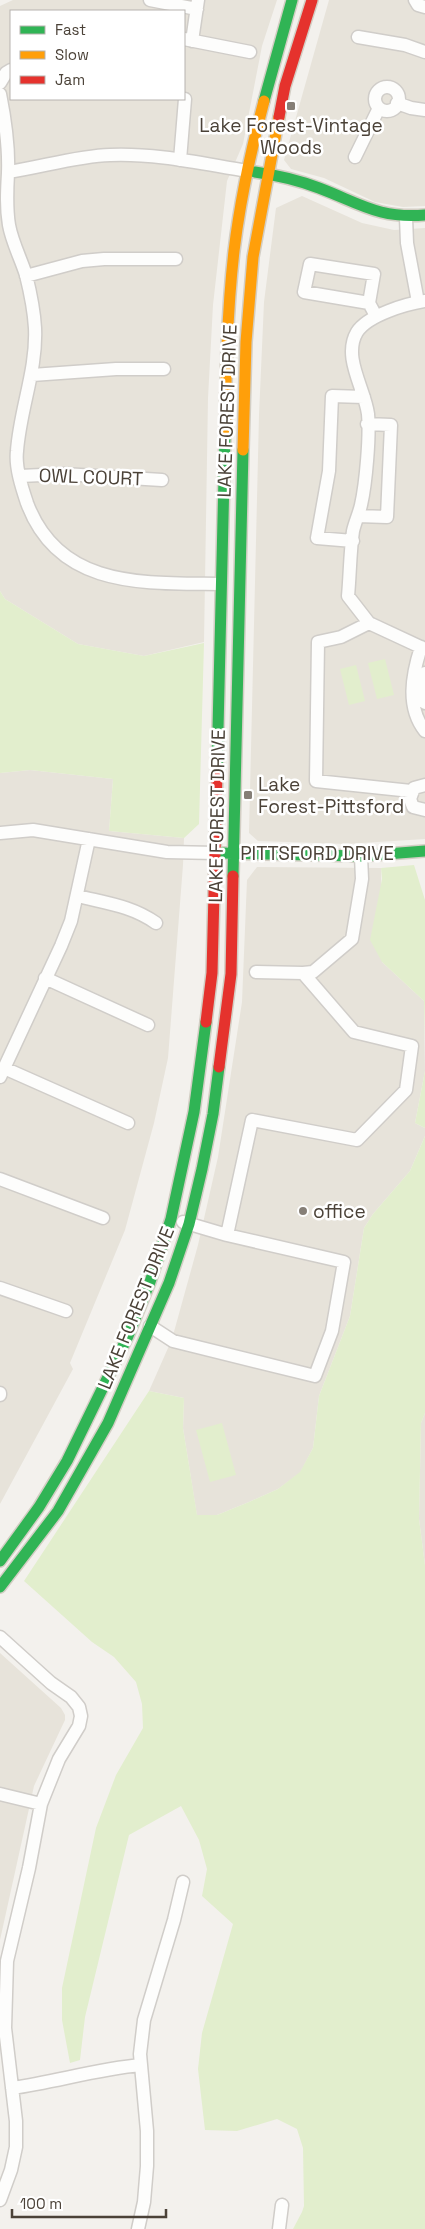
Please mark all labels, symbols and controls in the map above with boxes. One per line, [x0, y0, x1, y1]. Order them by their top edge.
legend [10, 10, 185, 100]
text: Fast [55, 20, 86, 39]
text: Slow [55, 45, 89, 64]
text: Jam [55, 70, 85, 89]
marker: Lake Forest-Vintage Woods [285, 100, 297, 112]
place label: Lake Forest-Vintage Woods [199, 113, 383, 160]
street label: LAKE FOREST DRIVE [211, 324, 243, 498]
street label: OWL COURT [38, 463, 144, 491]
street label: LAKE FOREST DRIVE [203, 729, 231, 903]
place label: Lake Forest-Pittsford [258, 772, 404, 819]
marker: Lake Forest-Pittsford [242, 789, 254, 801]
street label: PITTSFORD DRIVE [240, 841, 394, 866]
place label: office [313, 1199, 366, 1224]
marker: office [297, 1205, 309, 1217]
street label: LAKE FOREST DRIVE [92, 1223, 180, 1393]
scale bar [12, 2186, 166, 2218]
text: 100 m [20, 2194, 62, 2213]

